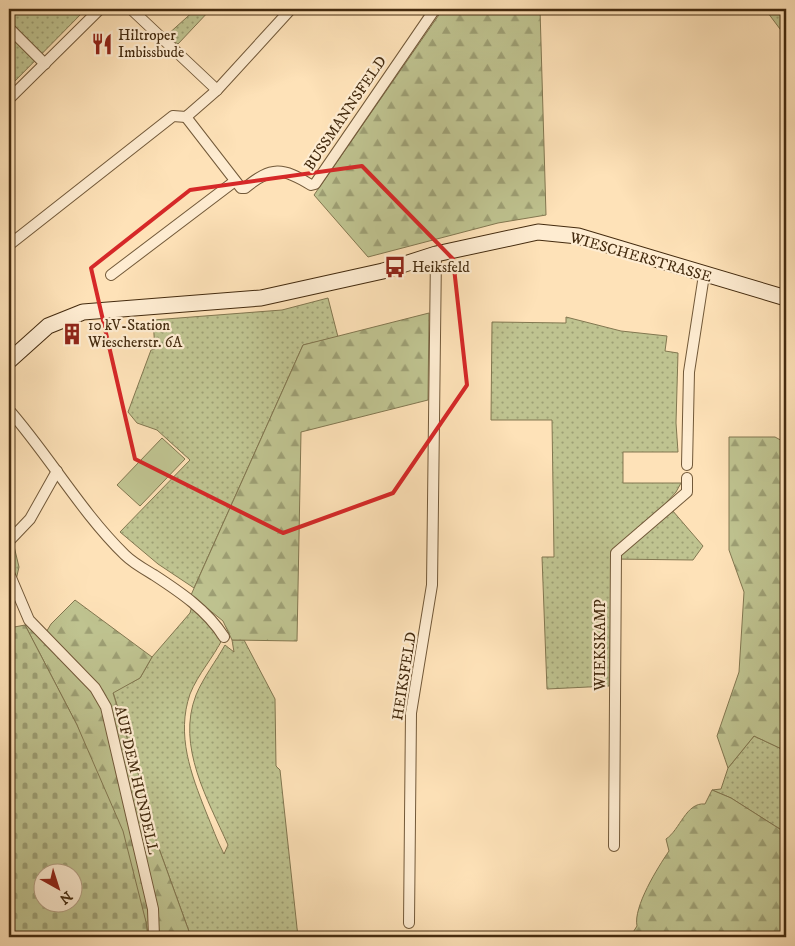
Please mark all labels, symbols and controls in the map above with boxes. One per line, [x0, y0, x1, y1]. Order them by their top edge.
place label: Hiltroper Imbissbude [118, 26, 184, 62]
restaurant icon: Hiltroper Imbissbude [89, 31, 115, 57]
street label: BUSSMANNSFELD [300, 52, 391, 174]
street label: WIESCHERSTRASSE [567, 228, 714, 287]
bus stop icon: Heiksfeld [382, 254, 408, 280]
place label: Heiksfeld [412, 258, 470, 277]
place label: 10 kV-Station Wiescherstr. 6A [87, 316, 183, 352]
building icon: 10 kV-Station Wiescherstr. 6A [59, 321, 85, 347]
street label: WIEKSKAMP [591, 599, 610, 692]
street label: HEIKSFELD [388, 630, 421, 722]
street label: AUF DEM HUNDELL [110, 704, 163, 856]
north arrow [32, 864, 82, 914]
text: N [55, 887, 76, 908]

